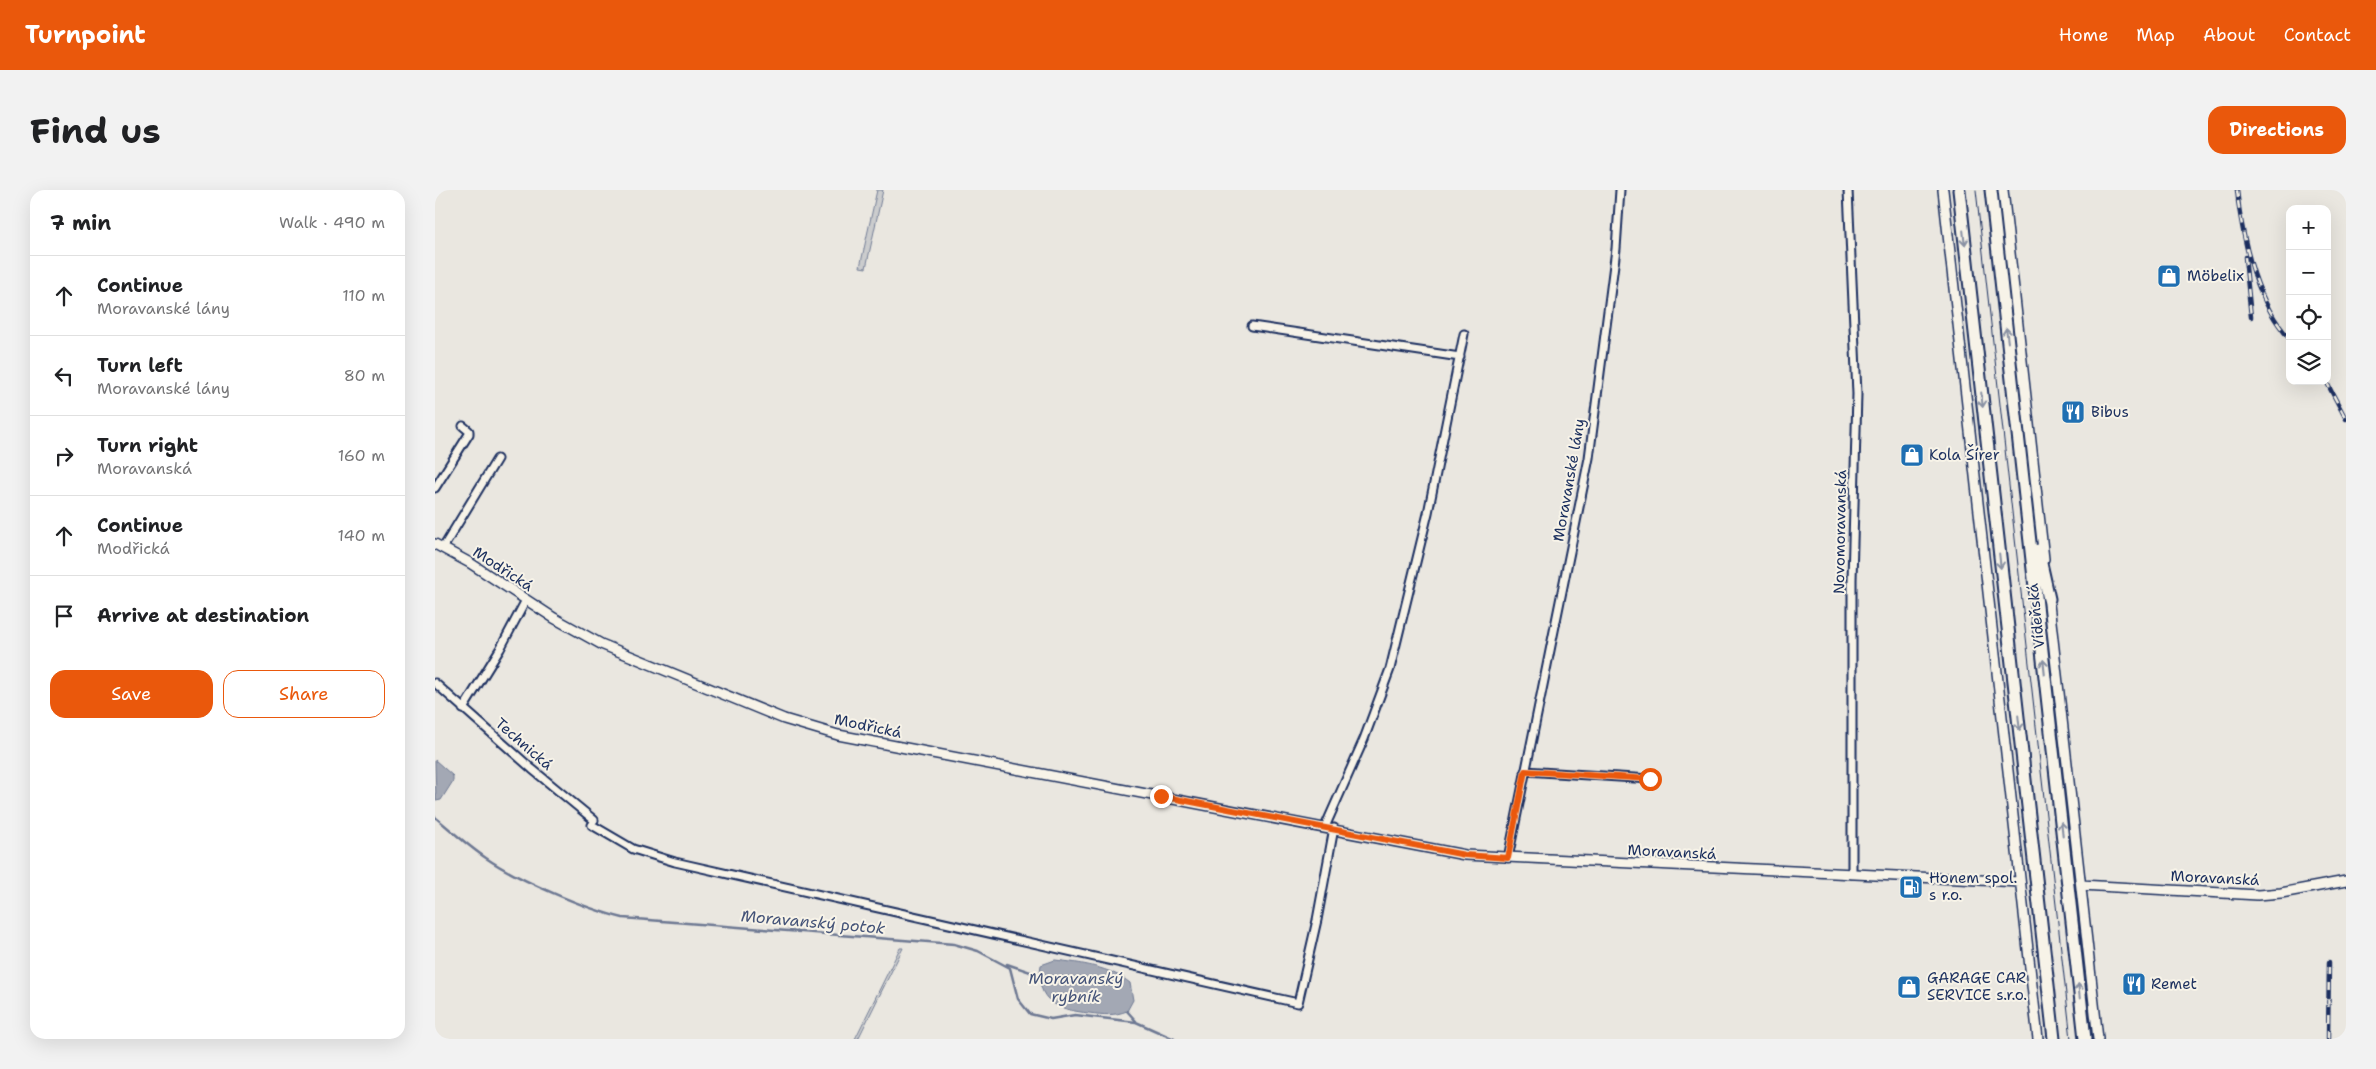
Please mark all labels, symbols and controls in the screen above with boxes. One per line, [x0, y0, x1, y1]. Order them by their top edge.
text: Turnpoint [25, 19, 146, 51]
text: Home [2059, 23, 2108, 47]
text: Map [2136, 23, 2175, 47]
text: About [2203, 23, 2256, 47]
text: Contact [2284, 23, 2351, 47]
button: Directions [2208, 106, 2346, 154]
text: Find us [30, 107, 161, 154]
map controls [2286, 205, 2331, 385]
button: + [2286, 205, 2331, 250]
text: 7 min [50, 209, 111, 237]
text: Walk · 490 m [279, 212, 385, 233]
one-way arrow [1959, 230, 1969, 246]
button: − [2286, 250, 2331, 295]
shop icon: Möbelix [2156, 263, 2182, 289]
place label: Möbelix [2187, 266, 2244, 286]
text: Continue [97, 273, 183, 298]
icon: ahead [50, 282, 78, 310]
text: 110 m [342, 285, 385, 306]
button: locate [2286, 295, 2331, 340]
text: Moravanské lány [97, 298, 230, 319]
one-way arrow [2002, 327, 2012, 343]
button: layers [2286, 340, 2331, 385]
text: Turn left [97, 353, 183, 378]
icon: left [50, 362, 78, 390]
text: 80 m [344, 365, 385, 386]
text: Moravanské lány [97, 378, 230, 399]
one-way arrow [1977, 392, 1987, 408]
restaurant icon: Bibus [2060, 399, 2086, 425]
place label: Bibus [2091, 402, 2129, 422]
street label: Moravanské lány [1548, 417, 1590, 543]
text: Turn right [97, 433, 198, 458]
icon: right [50, 442, 78, 470]
shop icon: Kola Šírer [1899, 442, 1925, 468]
place label: Kola Šírer [1929, 444, 2000, 465]
text: 160 m [338, 445, 385, 466]
text: Moravanská [97, 458, 192, 479]
street label: Novomoravanská [1829, 469, 1851, 594]
text: Continue [97, 513, 183, 538]
icon: ahead [50, 522, 78, 550]
text: 140 m [338, 525, 385, 546]
text: Modřická [97, 538, 170, 559]
street label: Modřická [469, 542, 538, 596]
one-way arrow [1996, 553, 2005, 569]
street label: Vídeňská [2023, 582, 2049, 650]
icon: arrive [50, 602, 78, 630]
text: Arrive at destination [97, 603, 309, 628]
one-way arrow [2039, 660, 2049, 676]
button: Save [50, 670, 213, 718]
button: Share [223, 670, 385, 718]
street label: Modřická [833, 709, 904, 743]
street label: Technická [491, 713, 558, 775]
one-way arrow [2014, 715, 2024, 731]
route start [1639, 768, 1662, 791]
route end [1150, 785, 1173, 808]
one-way arrow [2057, 821, 2067, 837]
street label: Moravanská [1627, 840, 1718, 864]
street label: Moravanská [2170, 866, 2261, 890]
place label: Honem spol. s r.o. [1929, 868, 2018, 905]
fuel station icon: Honem spol. s r.o. [1898, 874, 1924, 900]
water label: Moravanský potok [740, 905, 886, 939]
water label: Moravanský rybník [1028, 968, 1124, 1007]
place label: GARAGE CAR SERVICE s.r.o. [1927, 968, 2027, 1005]
restaurant icon: Remet [2121, 971, 2147, 997]
shop icon: GARAGE CAR SERVICE s.r.o. [1896, 974, 1922, 1000]
place label: Remet [2151, 974, 2197, 994]
one-way arrow [2074, 983, 2084, 999]

